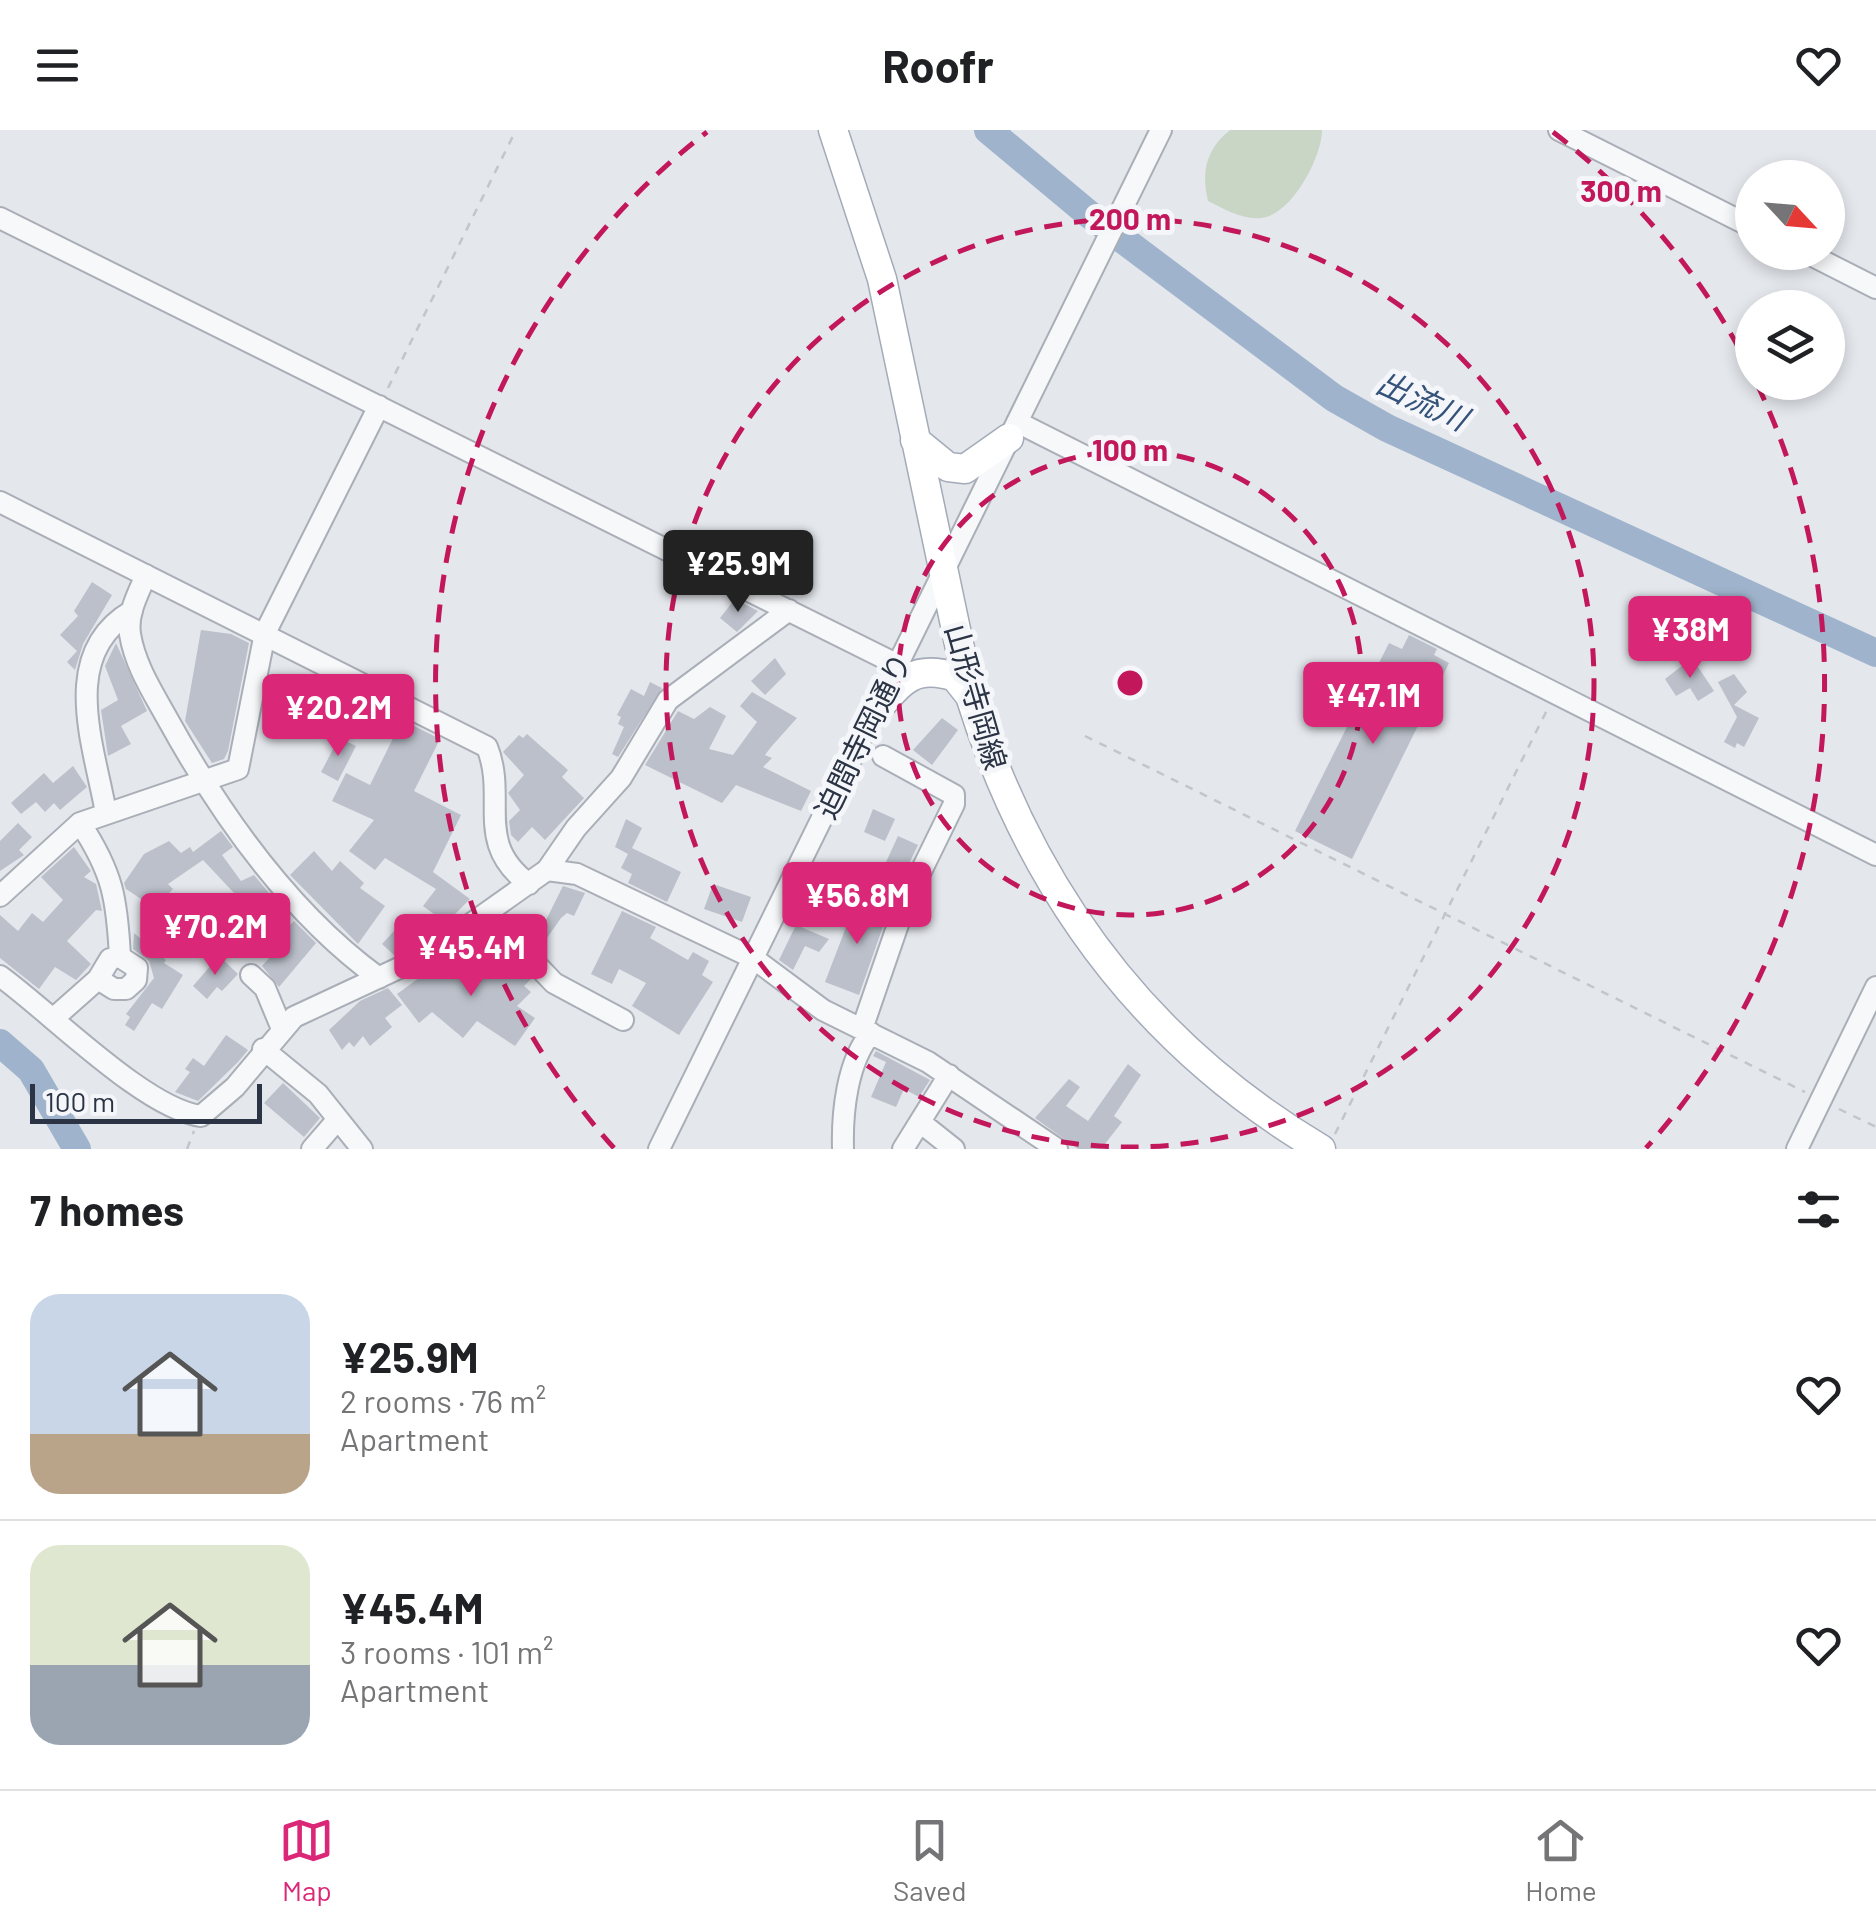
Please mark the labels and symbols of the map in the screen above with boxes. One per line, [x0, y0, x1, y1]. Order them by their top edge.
north arrow [1735, 160, 1845, 270]
text: 300 m [1580, 172, 1662, 208]
text: 200 m [1089, 200, 1171, 236]
water label: 出流川 [1371, 362, 1477, 438]
text: 100 m [1092, 431, 1168, 467]
pin: ¥25.9M [657, 530, 819, 615]
pin: ¥38M [1631, 596, 1749, 681]
street label: 山形寺岡線 [939, 619, 1015, 774]
street label: 迫間寺岡通り [807, 646, 918, 824]
pin: ¥47.1M [1292, 662, 1454, 747]
centre of rings [1112, 665, 1148, 701]
pin: ¥20.2M [257, 674, 419, 759]
pin: ¥56.8M [776, 862, 938, 947]
pin: ¥70.2M [134, 893, 296, 978]
pin: ¥45.4M [390, 914, 552, 999]
scale bar [30, 1079, 262, 1124]

